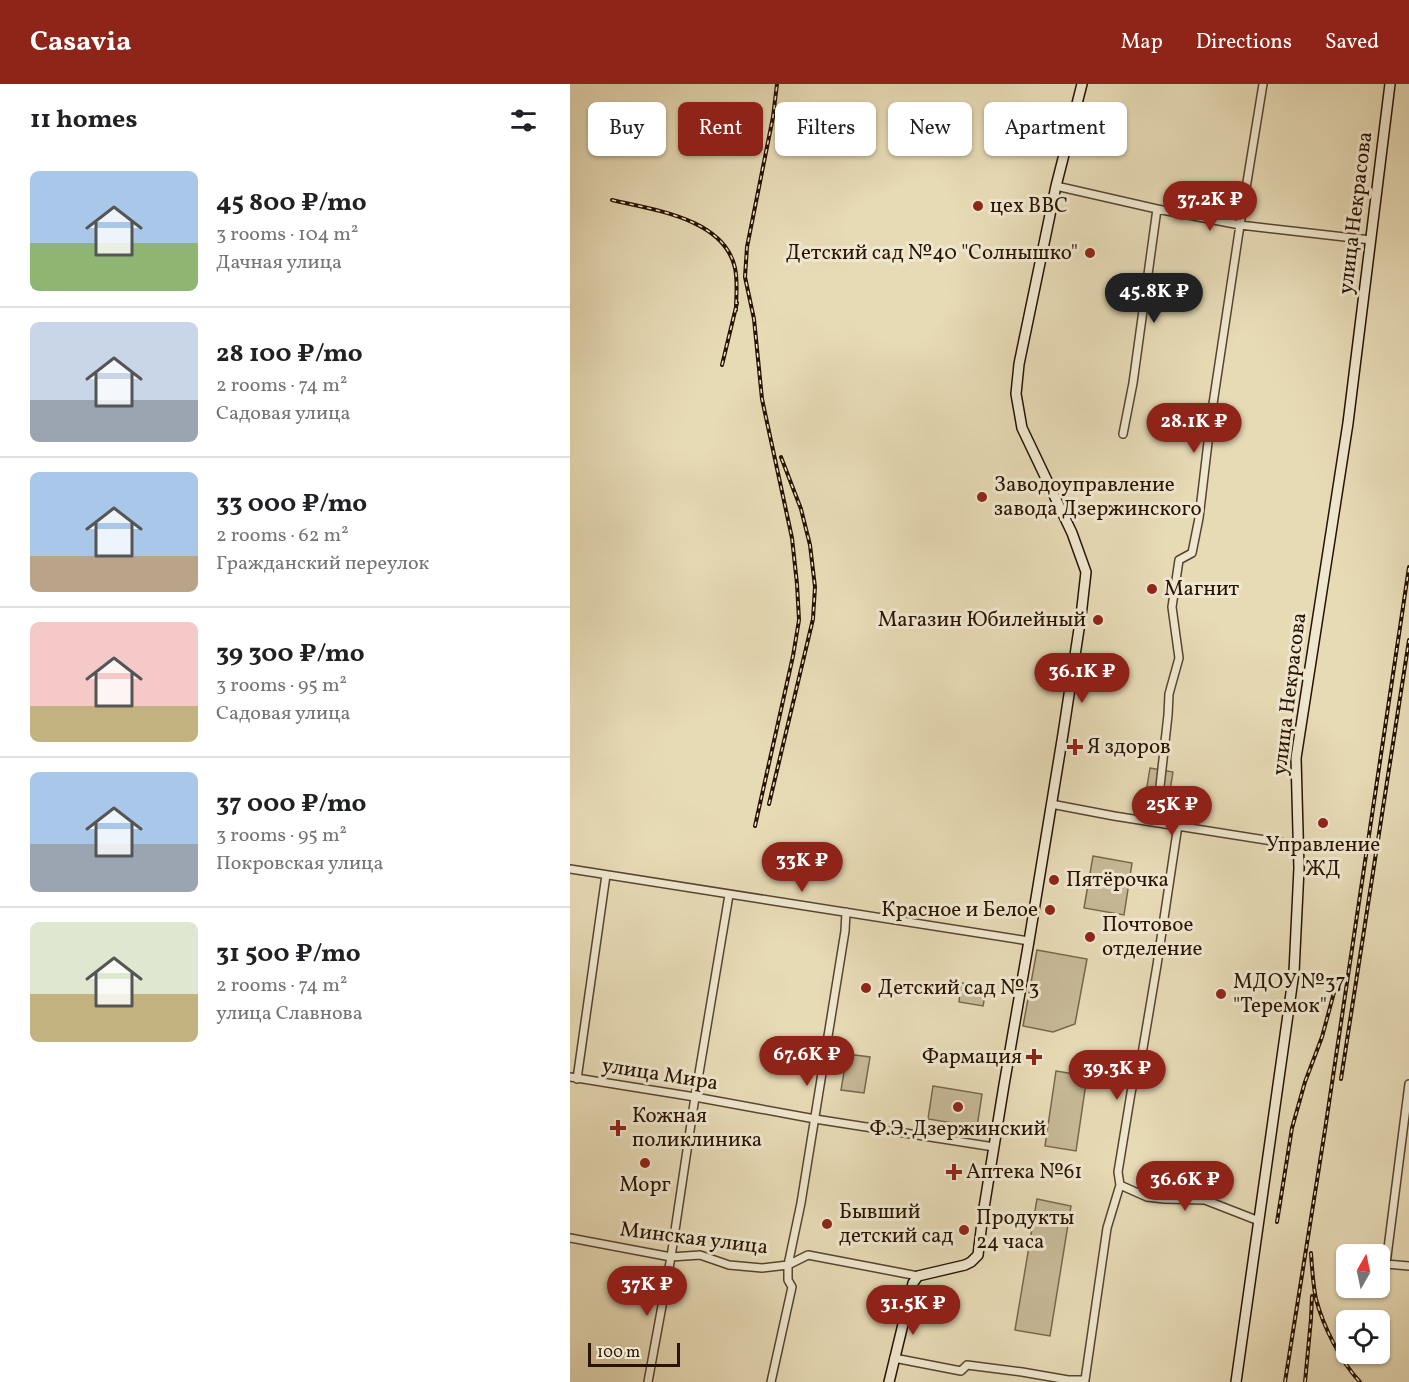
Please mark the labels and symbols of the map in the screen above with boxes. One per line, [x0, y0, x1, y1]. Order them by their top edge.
street label: улица Некрасова [1332, 130, 1380, 296]
pin: 37.2K ₽ [1155, 181, 1265, 232]
place label: цех ВВС [990, 192, 1068, 221]
marker: цех ВВС [971, 199, 985, 213]
place label: Детский сад №40 "Солнышко" [786, 239, 1078, 268]
marker: Детский сад №40 "Солнышко" [1083, 246, 1097, 260]
pin: 45.8K ₽ [1099, 273, 1209, 324]
pin: 28.1K ₽ [1139, 403, 1249, 454]
place label: Заводоуправление завода Дзержинского [994, 471, 1202, 524]
marker: Заводоуправление завода Дзержинского [975, 490, 989, 504]
place label: Магнит [1164, 575, 1240, 604]
marker: Магнит [1145, 582, 1159, 596]
place label: Магазин Юбилейный [878, 606, 1086, 635]
street label: улица Некрасова [1266, 611, 1314, 777]
marker: Магазин Юбилейный [1091, 613, 1105, 627]
pin: 36.1K ₽ [1027, 653, 1137, 704]
place label: Я здоров [1087, 733, 1171, 762]
marker: Я здоров [1068, 740, 1082, 754]
pin: 25K ₽ [1130, 786, 1214, 837]
marker: Управление ЖД [1316, 816, 1330, 830]
place label: Управление ЖД [1266, 831, 1380, 884]
pin: 33K ₽ [760, 842, 844, 893]
place label: Пятёрочка [1066, 866, 1169, 895]
marker: Пятёрочка [1047, 873, 1061, 887]
place label: Красное и Белое [881, 896, 1038, 925]
marker: Красное и Белое [1043, 903, 1057, 917]
place label: Почтовое отделение [1102, 911, 1202, 964]
marker: Почтовое отделение [1083, 930, 1097, 944]
place label: МДОУ №37 "Теремок" [1233, 968, 1346, 1021]
place label: Детский сад № 3 [878, 974, 1039, 1003]
marker: Детский сад № 3 [859, 981, 873, 995]
marker: МДОУ №37 "Теремок" [1214, 987, 1228, 1001]
pin: 67.6K ₽ [752, 1036, 862, 1087]
place label: Фармация [922, 1043, 1022, 1072]
marker: Фармация [1027, 1050, 1041, 1064]
pin: 39.3K ₽ [1062, 1050, 1172, 1101]
street label: улица Мира [600, 1051, 720, 1099]
marker: Ф.Э. Дзержинский [951, 1100, 965, 1114]
place label: Кожная поликлиника [632, 1102, 762, 1155]
place label: Ф.Э. Дзержинский [870, 1115, 1047, 1144]
marker: Кожная поликлиника [609, 1119, 627, 1137]
marker: Морг [638, 1156, 652, 1170]
place label: Аптека №61 [966, 1158, 1083, 1187]
pin: 36.6K ₽ [1130, 1161, 1240, 1212]
marker: Аптека №61 [947, 1165, 961, 1179]
place label: Морг [619, 1171, 671, 1200]
place label: Бывший детский сад [839, 1198, 953, 1251]
place label: Продукты 24 часа [976, 1204, 1075, 1257]
street label: Минская улица [618, 1216, 770, 1262]
marker: Бывший детский сад [820, 1217, 834, 1231]
marker: Продукты 24 часа [957, 1223, 971, 1237]
north arrow [1336, 1244, 1390, 1298]
pin: 37K ₽ [605, 1266, 689, 1317]
pin: 31.5K ₽ [858, 1285, 968, 1336]
scale bar [588, 1340, 680, 1368]

